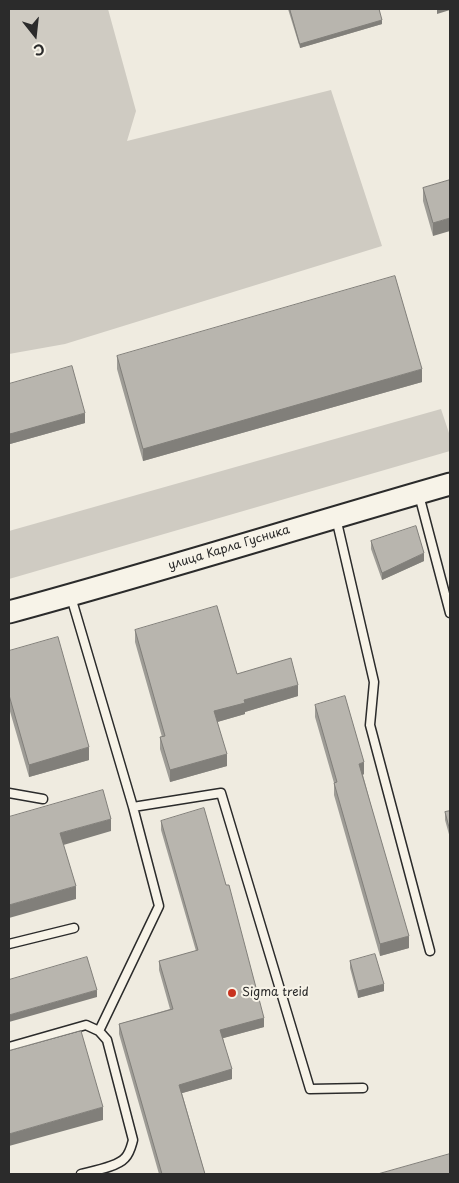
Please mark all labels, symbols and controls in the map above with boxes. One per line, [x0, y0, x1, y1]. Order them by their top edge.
north arrow [10, 10, 60, 60]
text: С [31, 38, 47, 61]
street label: улица Карла Гусника [166, 523, 292, 573]
place label: Sigma treid [242, 986, 309, 1000]
marker: Sigma treid [226, 987, 238, 999]

